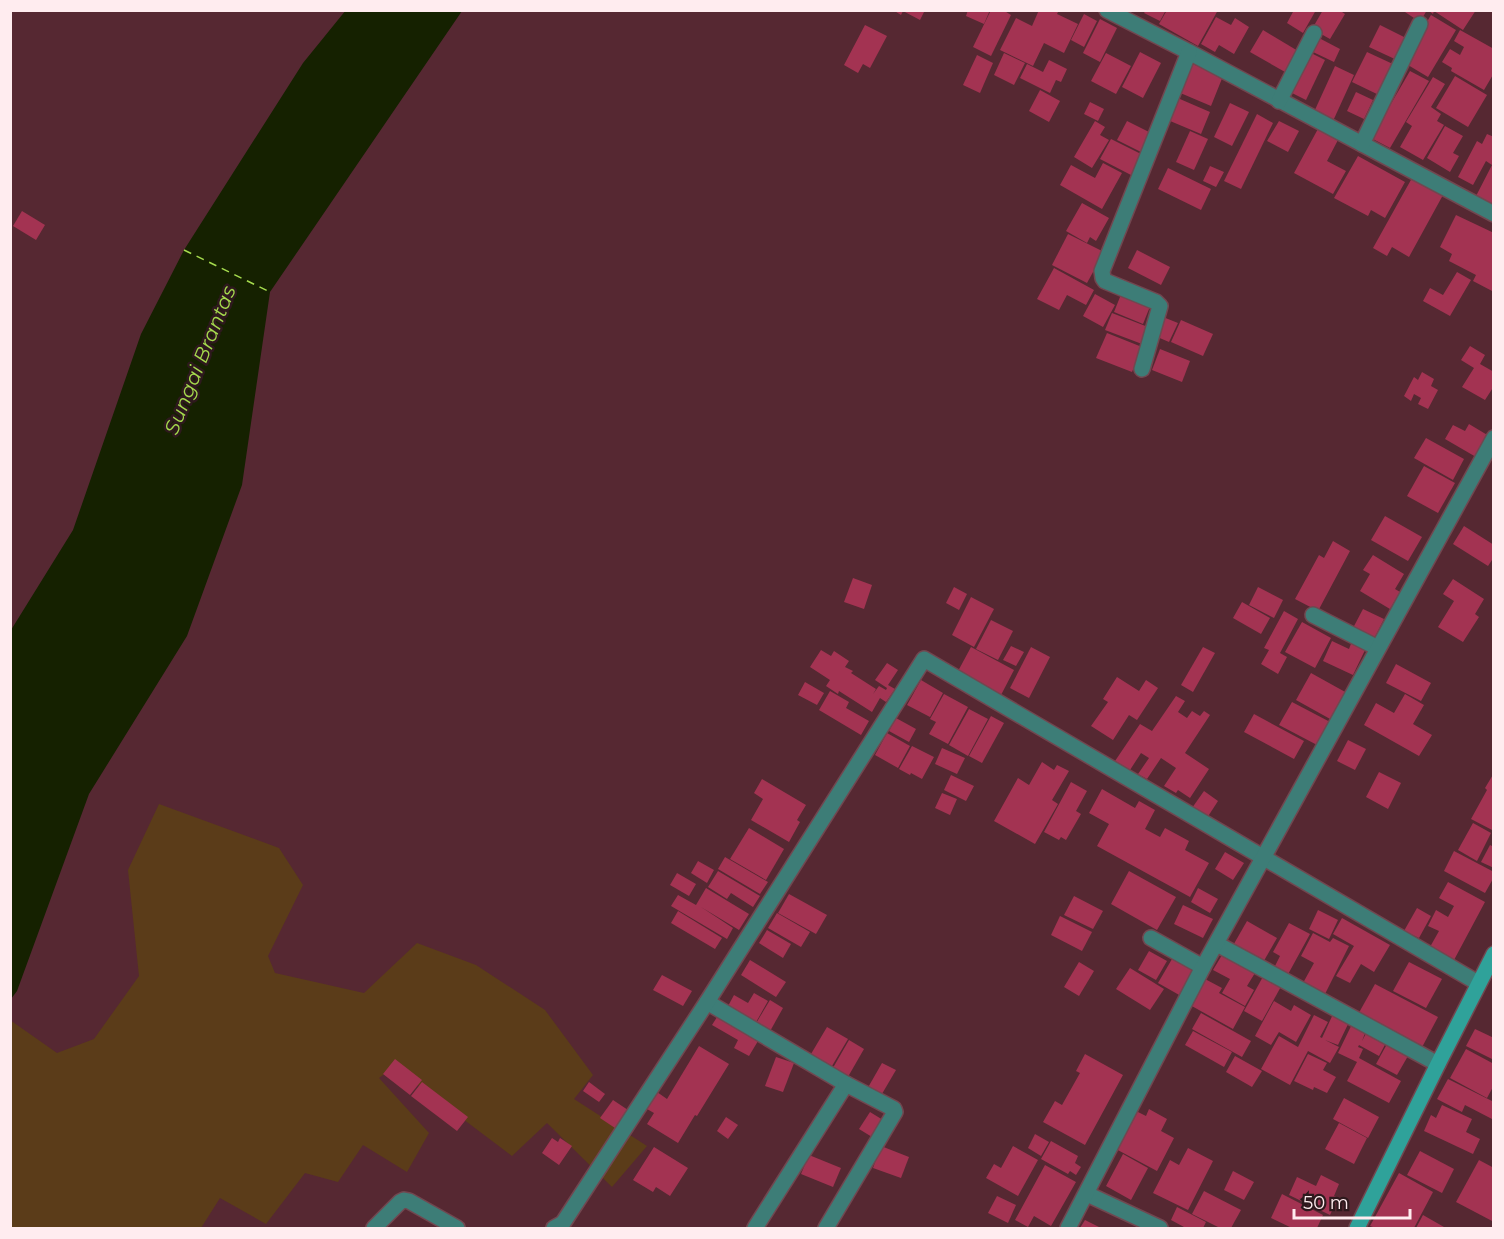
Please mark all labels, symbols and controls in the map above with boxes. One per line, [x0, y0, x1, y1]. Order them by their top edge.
water label: Sungai Brantas [159, 282, 241, 438]
scale bar [1294, 1182, 1410, 1220]
text: 50 m [1303, 1192, 1349, 1214]

